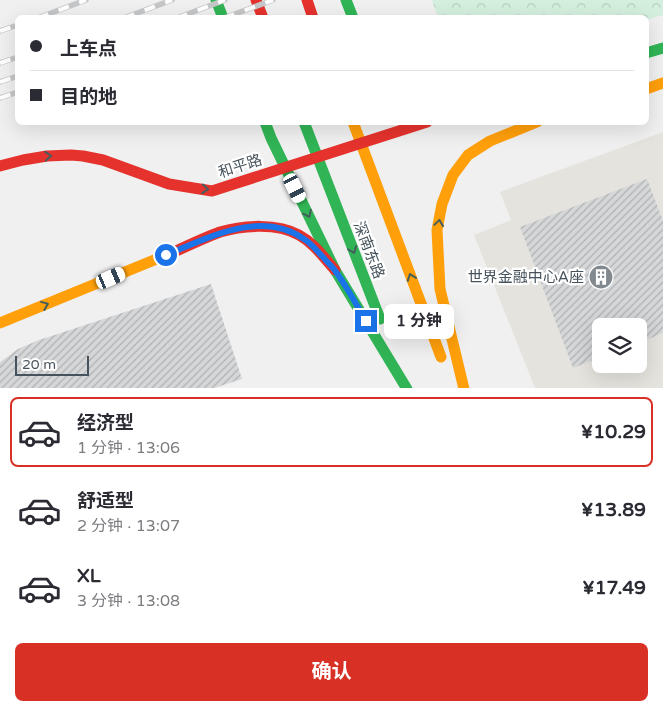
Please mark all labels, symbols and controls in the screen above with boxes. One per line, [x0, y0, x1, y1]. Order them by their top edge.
text: 上车点 [60, 38, 117, 60]
text: 目的地 [60, 86, 117, 108]
street label: 和平路 [216, 150, 264, 182]
one-way arrow [44, 151, 52, 162]
car [281, 171, 308, 205]
one-way arrow [201, 184, 209, 195]
one-way arrow [302, 209, 312, 218]
street label: 深南东路 [350, 219, 388, 281]
one-way arrow [433, 219, 444, 227]
route start [155, 244, 177, 266]
one-way arrow [347, 245, 357, 253]
building icon: 世界金融中心A座 [588, 264, 614, 290]
car [94, 265, 127, 291]
place label: 世界金融中心A座 [468, 268, 584, 286]
one-way arrow [407, 274, 417, 282]
one-way arrow [40, 300, 49, 311]
callout: 1 分钟 [384, 304, 454, 338]
route end [355, 310, 377, 332]
text: 1 分钟 [396, 311, 442, 331]
map controls [592, 318, 647, 373]
button: layers [592, 318, 647, 373]
scale bar [15, 353, 89, 377]
text: 20 m [22, 356, 56, 373]
icon: car [17, 410, 62, 455]
text: 经济型 [77, 412, 134, 434]
text: ¥10.29 [581, 421, 646, 443]
text: 1 分钟 · 13:06 [77, 438, 180, 458]
icon: car [17, 488, 62, 533]
text: 舒适型 [77, 490, 134, 512]
text: ¥13.89 [581, 499, 646, 521]
text: 2 分钟 · 13:07 [77, 516, 180, 536]
text: XL [77, 565, 101, 587]
icon: car [17, 566, 62, 611]
text: ¥17.49 [582, 577, 646, 599]
text: 3 分钟 · 13:08 [77, 591, 180, 611]
button: 确认 [15, 643, 648, 701]

